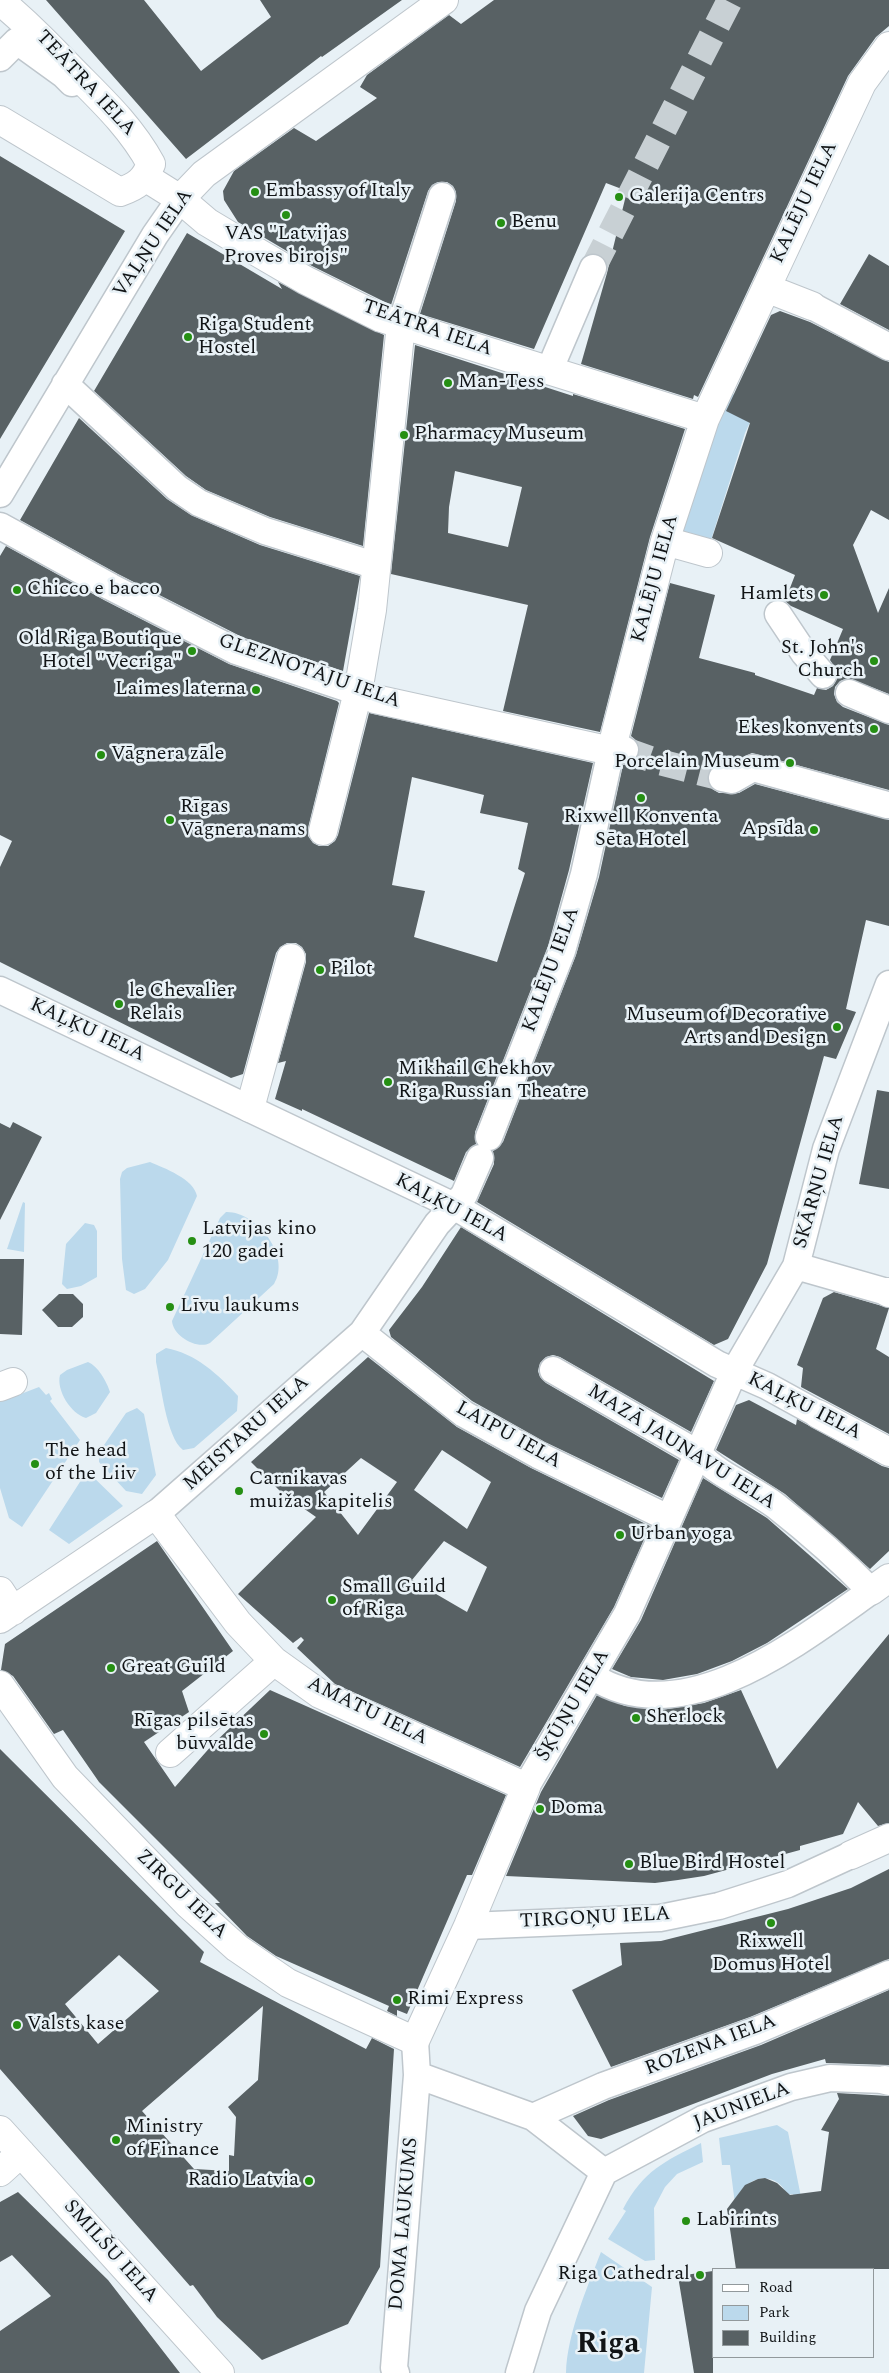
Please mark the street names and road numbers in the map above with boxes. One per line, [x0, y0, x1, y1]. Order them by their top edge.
street label: TEĀTRA IELA [30, 26, 140, 142]
street label: KALĒJU IELA [766, 138, 844, 268]
street label: VAĻŅU IELA [109, 185, 199, 303]
street label: TEĀTRA IELA [359, 296, 495, 362]
street label: KALĒJU IELA [627, 512, 685, 646]
street label: GLEZNOTĀJU IELA [215, 630, 403, 714]
street label: KALĒJU IELA [518, 904, 586, 1036]
street label: KAĻĶU IELA [26, 994, 148, 1068]
street label: SKĀRŅU IELA [790, 1113, 850, 1251]
street label: KAĻĶU IELA [391, 1169, 511, 1249]
street label: KAĻĶU IELA [743, 1368, 865, 1446]
street label: MEISTARU IELA [179, 1371, 315, 1497]
street label: MAZĀ JAUNAVU IELA [583, 1380, 779, 1516]
street label: LAIPU IELA [451, 1397, 565, 1475]
street label: ŠĶŪŅU IELA [532, 1646, 616, 1766]
street label: AMATU IELA [303, 1672, 431, 1752]
street label: ZIRGU IELA [130, 1845, 232, 1945]
street label: TIRGOŅU IELA [519, 1903, 671, 1935]
street label: ROZENA IELA [642, 2010, 780, 2082]
street label: JAUNIELA [690, 2078, 794, 2136]
street label: DOMA LAUKUMS [385, 2137, 425, 2311]
street label: SMILŠU IELA [58, 2196, 162, 2308]

